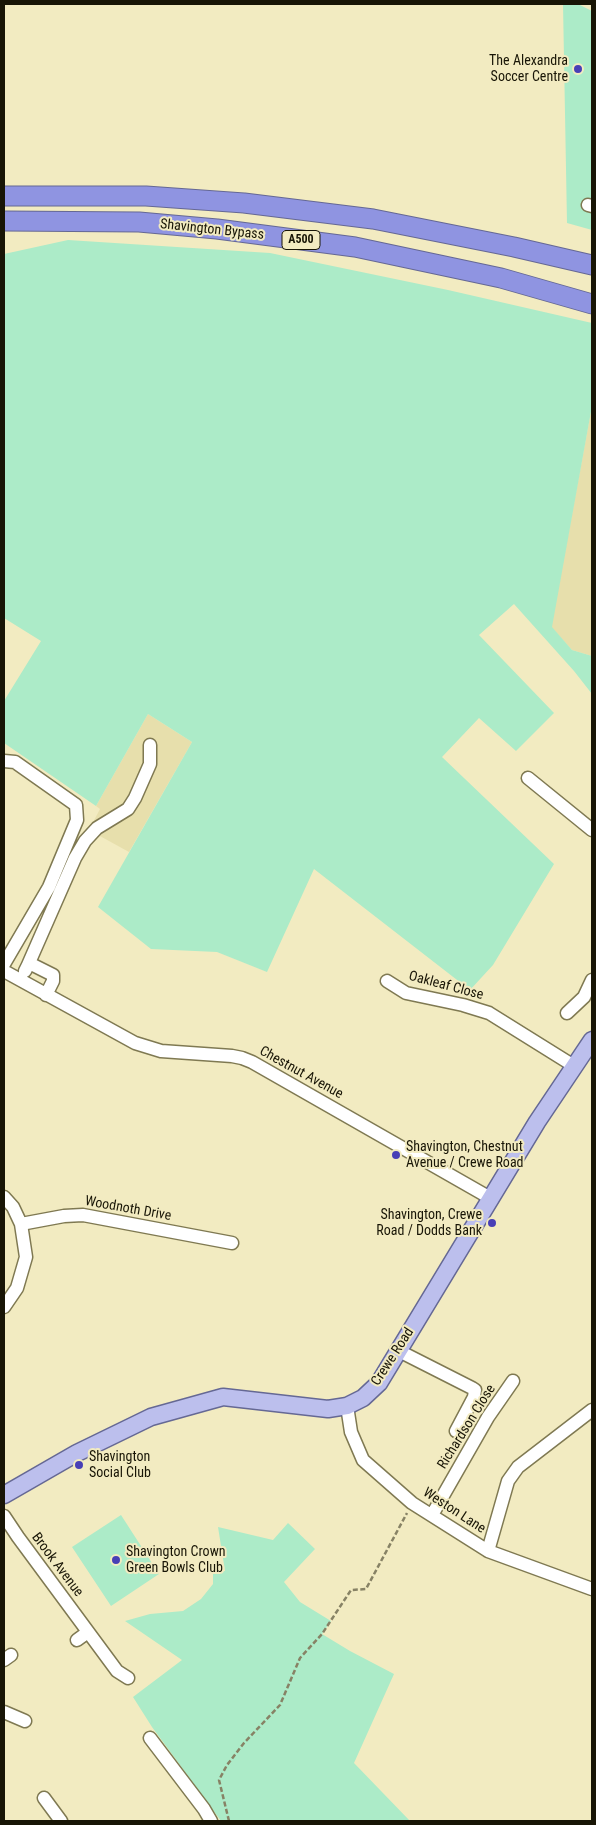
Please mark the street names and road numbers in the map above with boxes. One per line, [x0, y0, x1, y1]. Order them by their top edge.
street label: Shavington Bypass [159, 216, 265, 244]
road number: A500 [282, 230, 320, 250]
street label: Oakleaf Close [407, 968, 485, 1004]
street label: Chestnut Avenue [256, 1043, 346, 1103]
street label: Woodnoth Drive [84, 1193, 172, 1225]
street label: Crewe Road [368, 1325, 418, 1389]
street label: Richardson Close [434, 1382, 500, 1472]
street label: Weston Lane [420, 1485, 488, 1537]
street label: Brook Avenue [28, 1530, 86, 1600]

